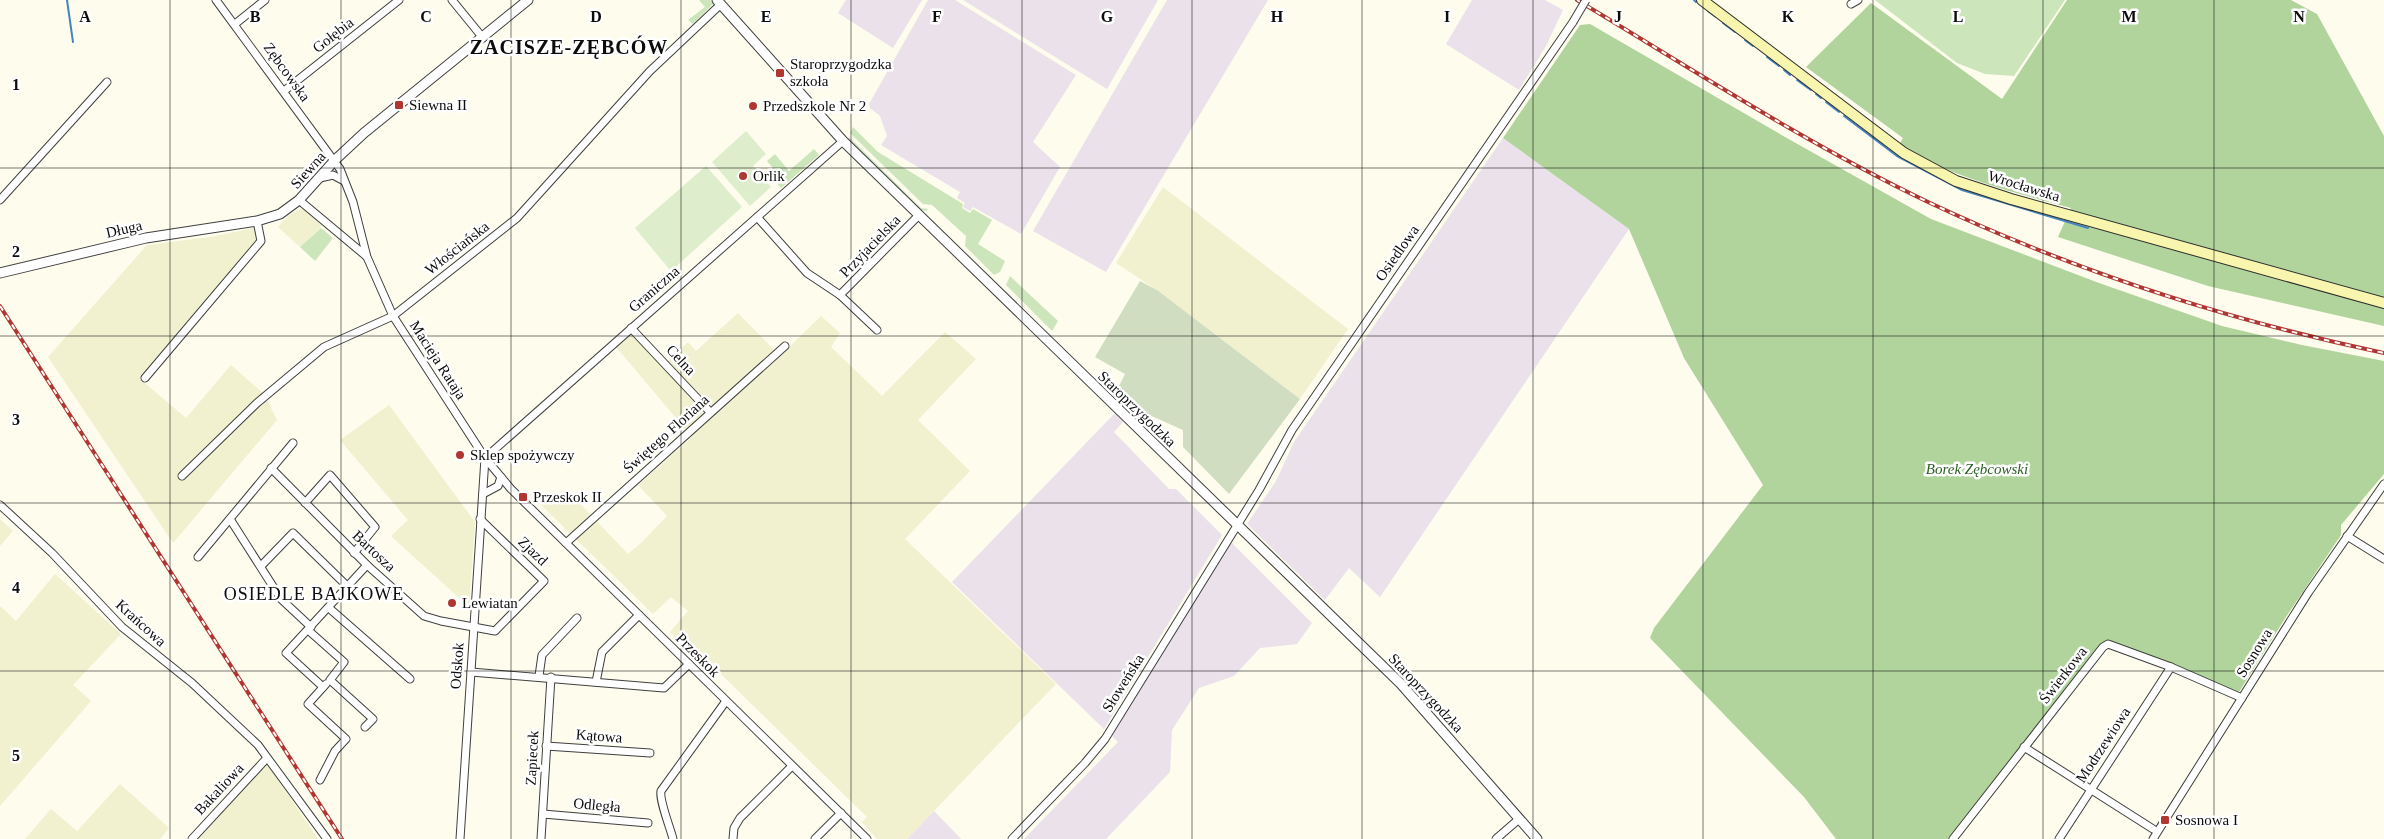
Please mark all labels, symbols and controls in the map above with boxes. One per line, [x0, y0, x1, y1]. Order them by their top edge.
text: A [79, 8, 91, 25]
text: B [250, 8, 261, 25]
text: C [420, 8, 432, 25]
text: D [590, 8, 602, 25]
text: E [761, 8, 771, 25]
text: F [932, 8, 942, 25]
text: G [1101, 8, 1114, 25]
text: H [1271, 8, 1284, 25]
text: I [1444, 8, 1450, 25]
text: J [1614, 8, 1622, 25]
text: K [1782, 8, 1795, 25]
text: L [1953, 8, 1963, 25]
text: M [2121, 8, 2137, 25]
text: N [2293, 8, 2305, 25]
street label: Gołębia [309, 14, 357, 56]
district label: ZACISZE-ZĘBCÓW [470, 35, 668, 59]
street label: Zębcowska [260, 40, 314, 105]
place label: Staroprzygodzka szkoła [790, 56, 892, 89]
marker: Staroprzygodzka szkoła [774, 67, 786, 79]
text: 1 [12, 76, 20, 93]
place label: Siewna II [409, 97, 467, 113]
place label: Przedszkole Nr 2 [763, 98, 866, 114]
marker: Siewna II [393, 99, 405, 111]
marker: Przedszkole Nr 2 [747, 100, 759, 112]
street label: Siewna [287, 148, 329, 192]
street label: Wrocławska [1986, 167, 2062, 205]
place label: Orlik [753, 168, 785, 184]
marker: Orlik [737, 170, 749, 182]
street label: Przyjacielska [836, 211, 904, 280]
street label: Długa [104, 217, 144, 241]
street label: Włościańska [422, 218, 492, 278]
street label: Osiedlowa [1372, 222, 1422, 284]
text: 2 [12, 243, 20, 260]
street label: Graniczna [625, 263, 683, 315]
street label: Macieja Rataja [407, 318, 470, 403]
street label: Celna [663, 342, 699, 378]
street label: Staroprzygodzka [1095, 368, 1179, 450]
street label: Świętego Floriana [620, 391, 712, 477]
text: 3 [12, 411, 20, 428]
place label: Sklep spożywczy [470, 447, 575, 463]
marker: Sklep spożywczy [454, 449, 466, 461]
park label: Borek Zębcowski [1926, 461, 2028, 477]
place label: Przeskok II [533, 489, 602, 505]
marker: Przeskok II [517, 491, 529, 503]
street label: Bartosza [349, 527, 399, 575]
street label: Zjazd [515, 533, 551, 569]
text: 4 [12, 579, 20, 596]
district label: OSIEDLE BAJKOWE [224, 584, 404, 604]
place label: Lewiatan [462, 595, 518, 611]
street label: Krańcowa [113, 596, 170, 650]
marker: Lewiatan [446, 597, 458, 609]
street label: Sosnowa [2233, 626, 2275, 680]
street label: Przeskok [673, 630, 723, 680]
street label: Odskok [447, 642, 467, 690]
street label: Świerkowa [2036, 643, 2090, 707]
street label: Staroprzygodzka [1385, 650, 1467, 736]
street label: Słoweńska [1099, 651, 1147, 715]
street label: Modrzewiowa [2073, 704, 2133, 786]
street label: Kątowa [575, 726, 623, 746]
street label: Zapiecek [523, 730, 541, 786]
text: 5 [12, 747, 20, 764]
street label: Bakaliowa [191, 760, 247, 818]
street label: Odległa [573, 795, 622, 815]
place label: Sosnowa I [2175, 812, 2238, 828]
marker: Sosnowa I [2159, 814, 2171, 826]

